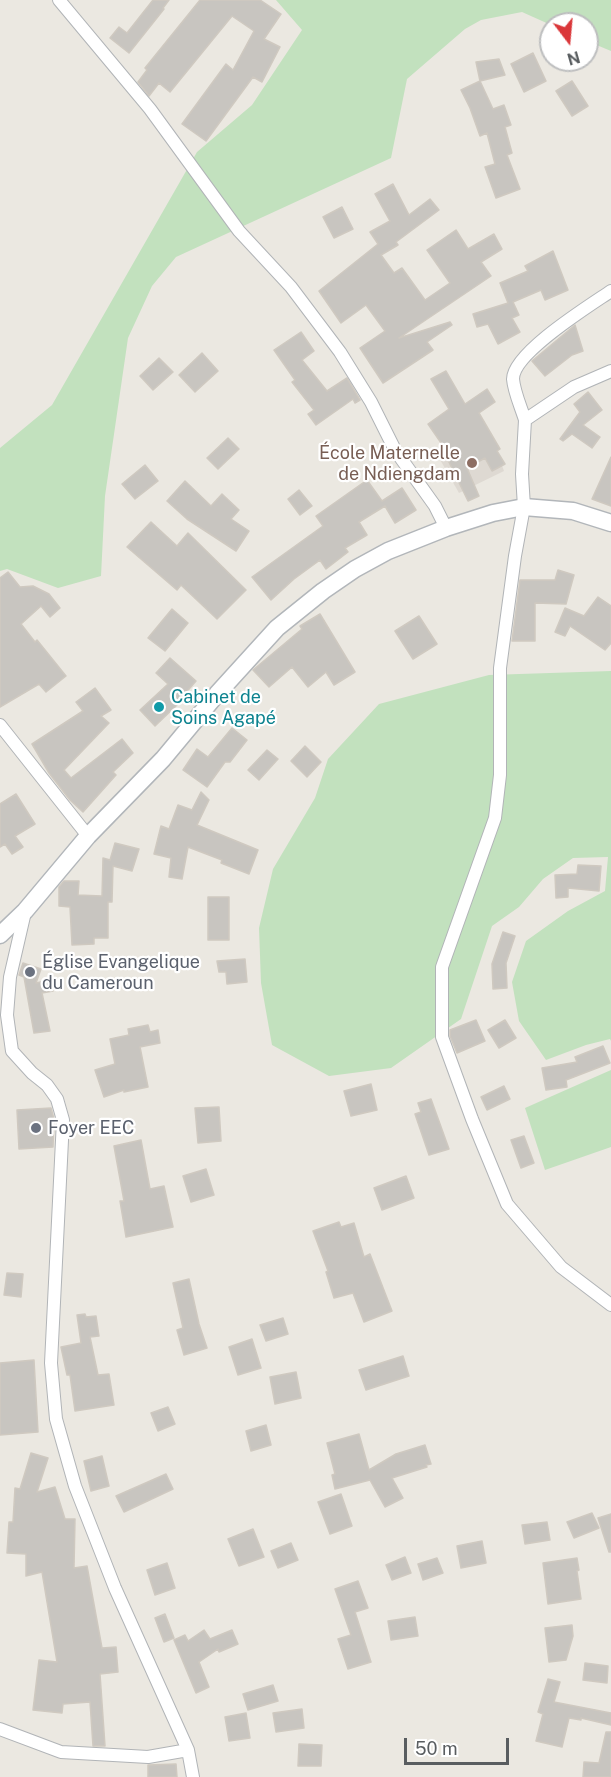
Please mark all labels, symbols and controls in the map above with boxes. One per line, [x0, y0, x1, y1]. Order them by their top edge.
north arrow [539, 12, 599, 72]
text: N [565, 47, 582, 69]
place label: École Maternelle de Ndiengdam [319, 442, 460, 484]
marker: École Maternelle de Ndiengdam [465, 456, 479, 470]
place label: Cabinet de Soins Agapé [171, 686, 276, 728]
marker: Cabinet de Soins Agapé [152, 700, 166, 714]
place label: Église Evangelique du Cameroun [42, 951, 200, 994]
marker: Église Evangelique du Cameroun [23, 965, 37, 979]
place label: Foyer EEC [48, 1117, 134, 1139]
marker: Foyer EEC [29, 1121, 43, 1135]
scale bar [407, 1726, 512, 1764]
text: 50 m [415, 1738, 458, 1759]

